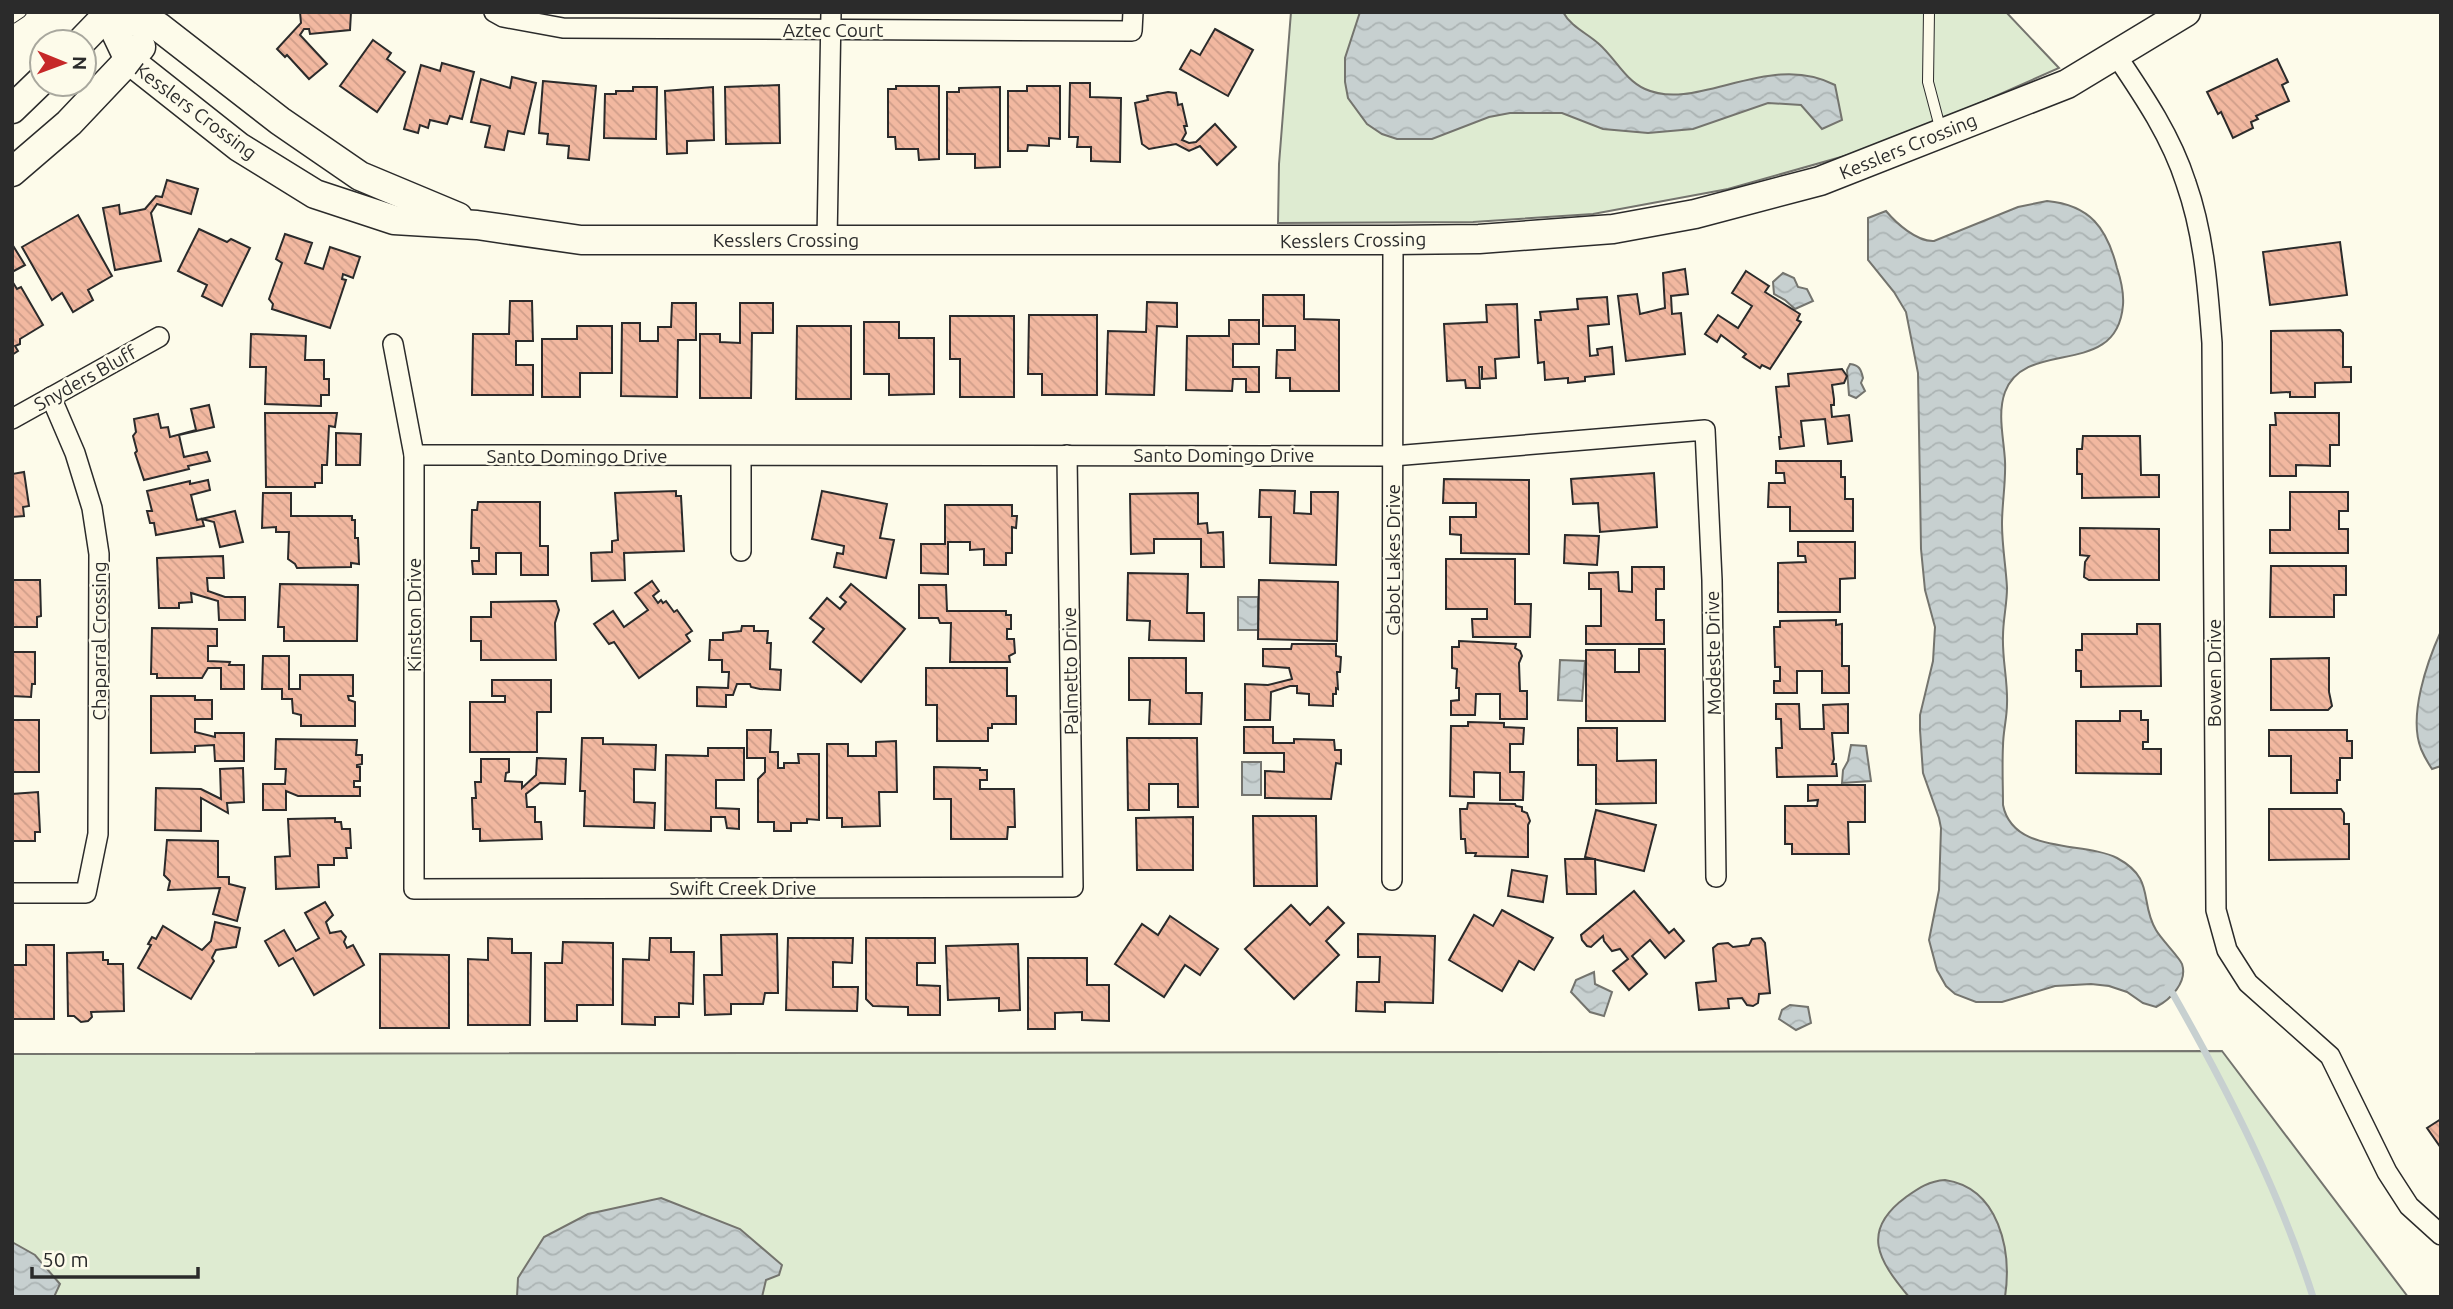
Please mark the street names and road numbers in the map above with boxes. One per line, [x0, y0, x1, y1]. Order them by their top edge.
street label: Aztec Court [783, 19, 884, 41]
street label: Kesslers Crossing [131, 58, 261, 164]
street label: Kesslers Crossing [1836, 108, 1980, 184]
street label: Kesslers Crossing [1280, 228, 1426, 252]
street label: Kesslers Crossing [713, 229, 859, 251]
street label: Snyders Bluff [30, 341, 140, 415]
street label: Santo Domingo Drive [1133, 444, 1315, 466]
street label: Santo Domingo Drive [486, 445, 668, 467]
street label: Cabot Lakes Drive [1382, 484, 1404, 636]
street label: Kinston Drive [403, 558, 425, 672]
street label: Chaparral Crossing [88, 561, 110, 721]
street label: Modeste Drive [1701, 590, 1725, 716]
street label: Palmetto Drive [1058, 607, 1082, 735]
street label: Bowen Drive [2203, 619, 2225, 727]
street label: Swift Creek Drive [669, 877, 817, 899]

